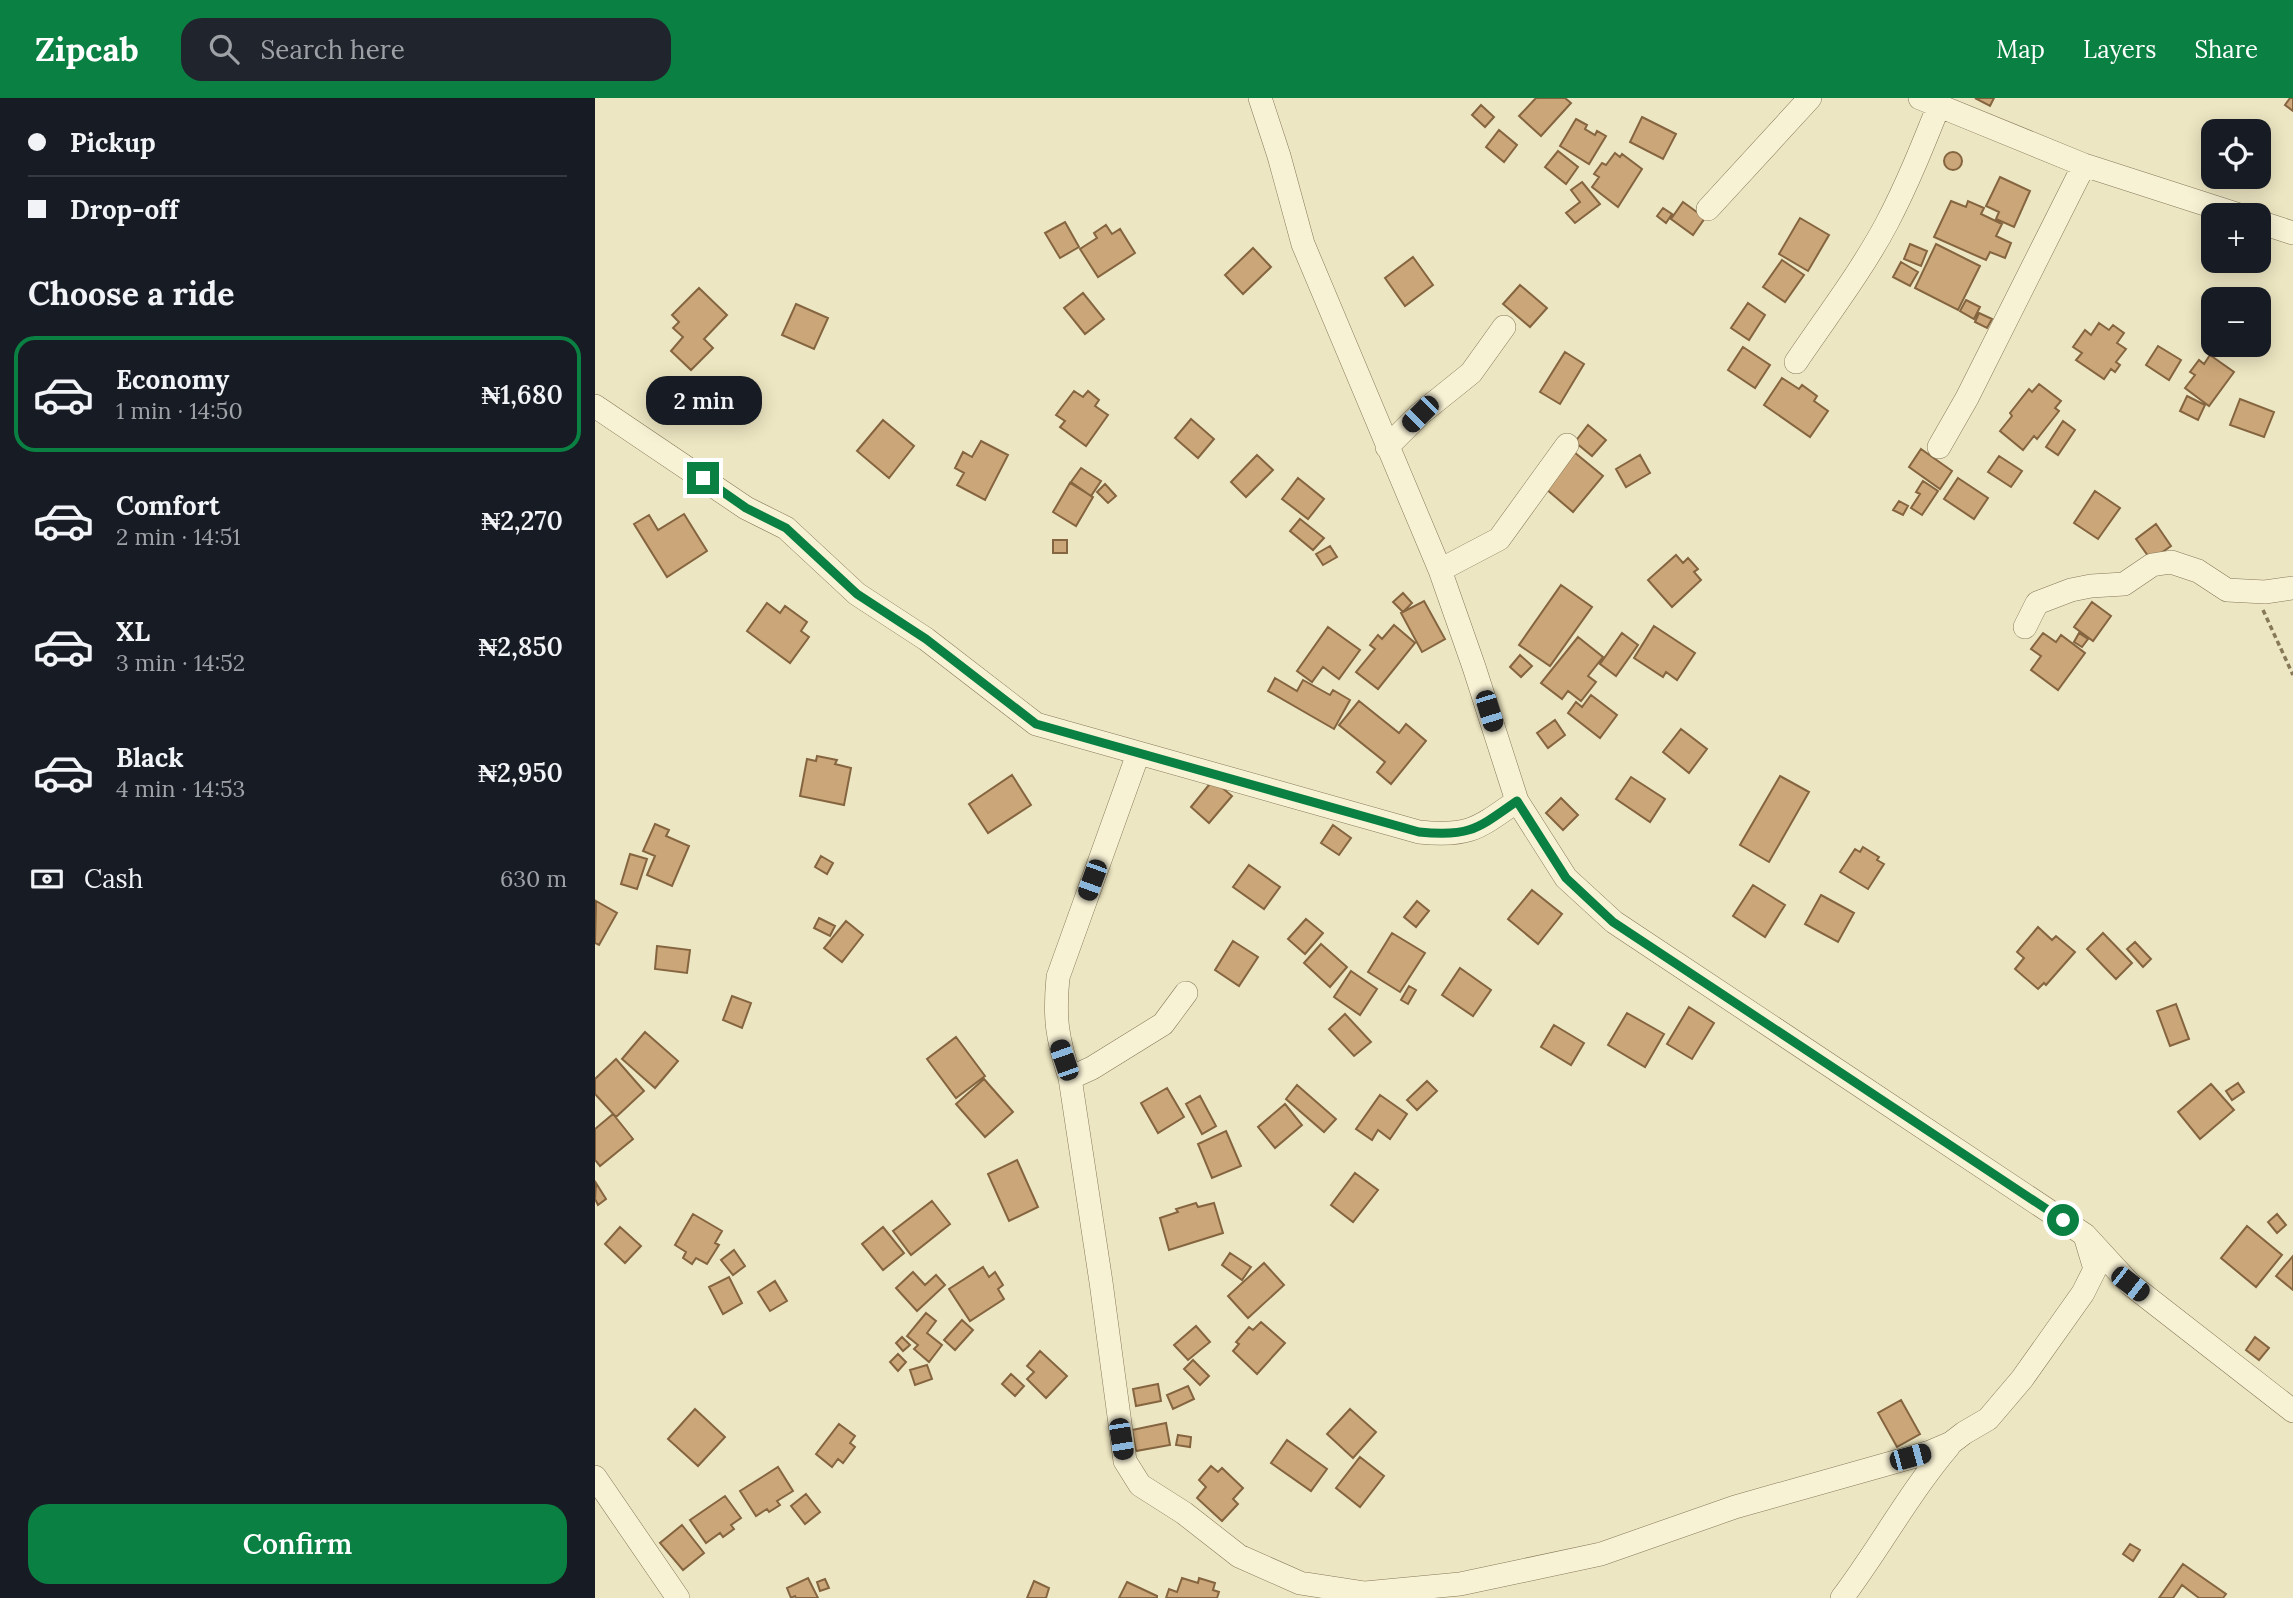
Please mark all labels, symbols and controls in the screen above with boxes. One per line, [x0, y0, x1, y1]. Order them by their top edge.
search box [181, 18, 671, 81]
text: Zipcab [35, 28, 139, 70]
icon: search [205, 30, 243, 68]
text: Search here [261, 33, 405, 66]
text: Map [1996, 34, 2045, 65]
text: Layers [2083, 34, 2156, 65]
text: Share [2194, 34, 2258, 65]
map controls [2201, 119, 2271, 357]
button: locate [2201, 119, 2271, 189]
text: Pickup [70, 126, 156, 159]
text: Drop-off [70, 193, 178, 226]
button: + [2201, 203, 2271, 273]
text: Choose a ride [28, 273, 235, 314]
button: − [2201, 287, 2271, 357]
icon: car [32, 363, 95, 426]
text: Economy [116, 363, 229, 396]
callout: 2 min [645, 376, 761, 426]
text: ₦1,680 [481, 378, 563, 411]
text: 2 min [674, 386, 734, 415]
car [1398, 392, 1443, 436]
text: 1 min · 14:50 [116, 396, 243, 425]
route end [687, 462, 719, 494]
icon: car [32, 489, 95, 552]
text: Comfort [116, 489, 220, 522]
text: ₦2,270 [481, 504, 563, 537]
text: 2 min · 14:51 [116, 522, 241, 551]
icon: car [32, 615, 95, 678]
text: XL [116, 615, 150, 648]
text: ₦2,850 [479, 630, 563, 663]
text: 3 min · 14:52 [116, 648, 245, 677]
car [1473, 688, 1506, 734]
icon: car [32, 741, 95, 804]
text: Black [116, 741, 184, 774]
text: ₦2,950 [478, 756, 563, 789]
text: 4 min · 14:53 [116, 774, 245, 803]
car [1075, 857, 1110, 903]
icon: cash [28, 860, 66, 898]
text: Cash [84, 862, 143, 895]
text: 630 m [500, 864, 567, 893]
car [1048, 1037, 1081, 1083]
route start [2047, 1204, 2079, 1236]
car [2107, 1263, 2154, 1305]
car [1108, 1417, 1135, 1461]
car [1887, 1441, 1934, 1473]
button: Confirm [28, 1504, 567, 1584]

